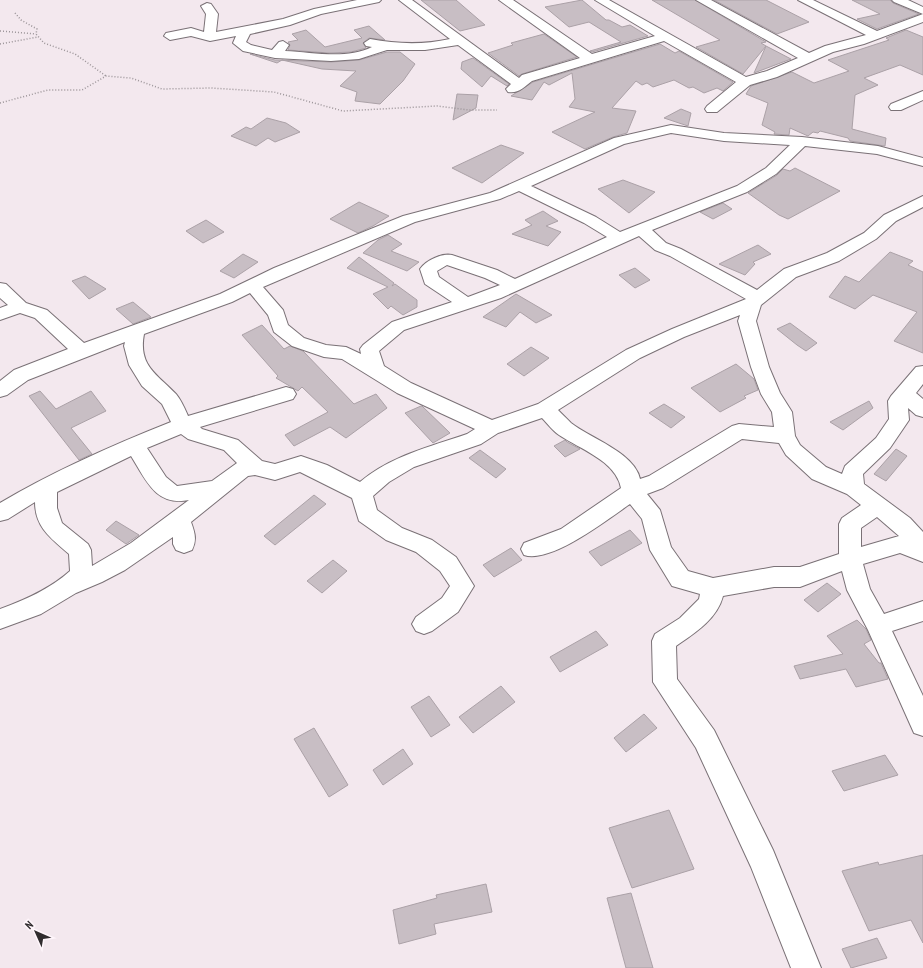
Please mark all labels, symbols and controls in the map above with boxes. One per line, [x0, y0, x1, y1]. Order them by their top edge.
north arrow [16, 912, 56, 952]
text: N [22, 918, 36, 932]

